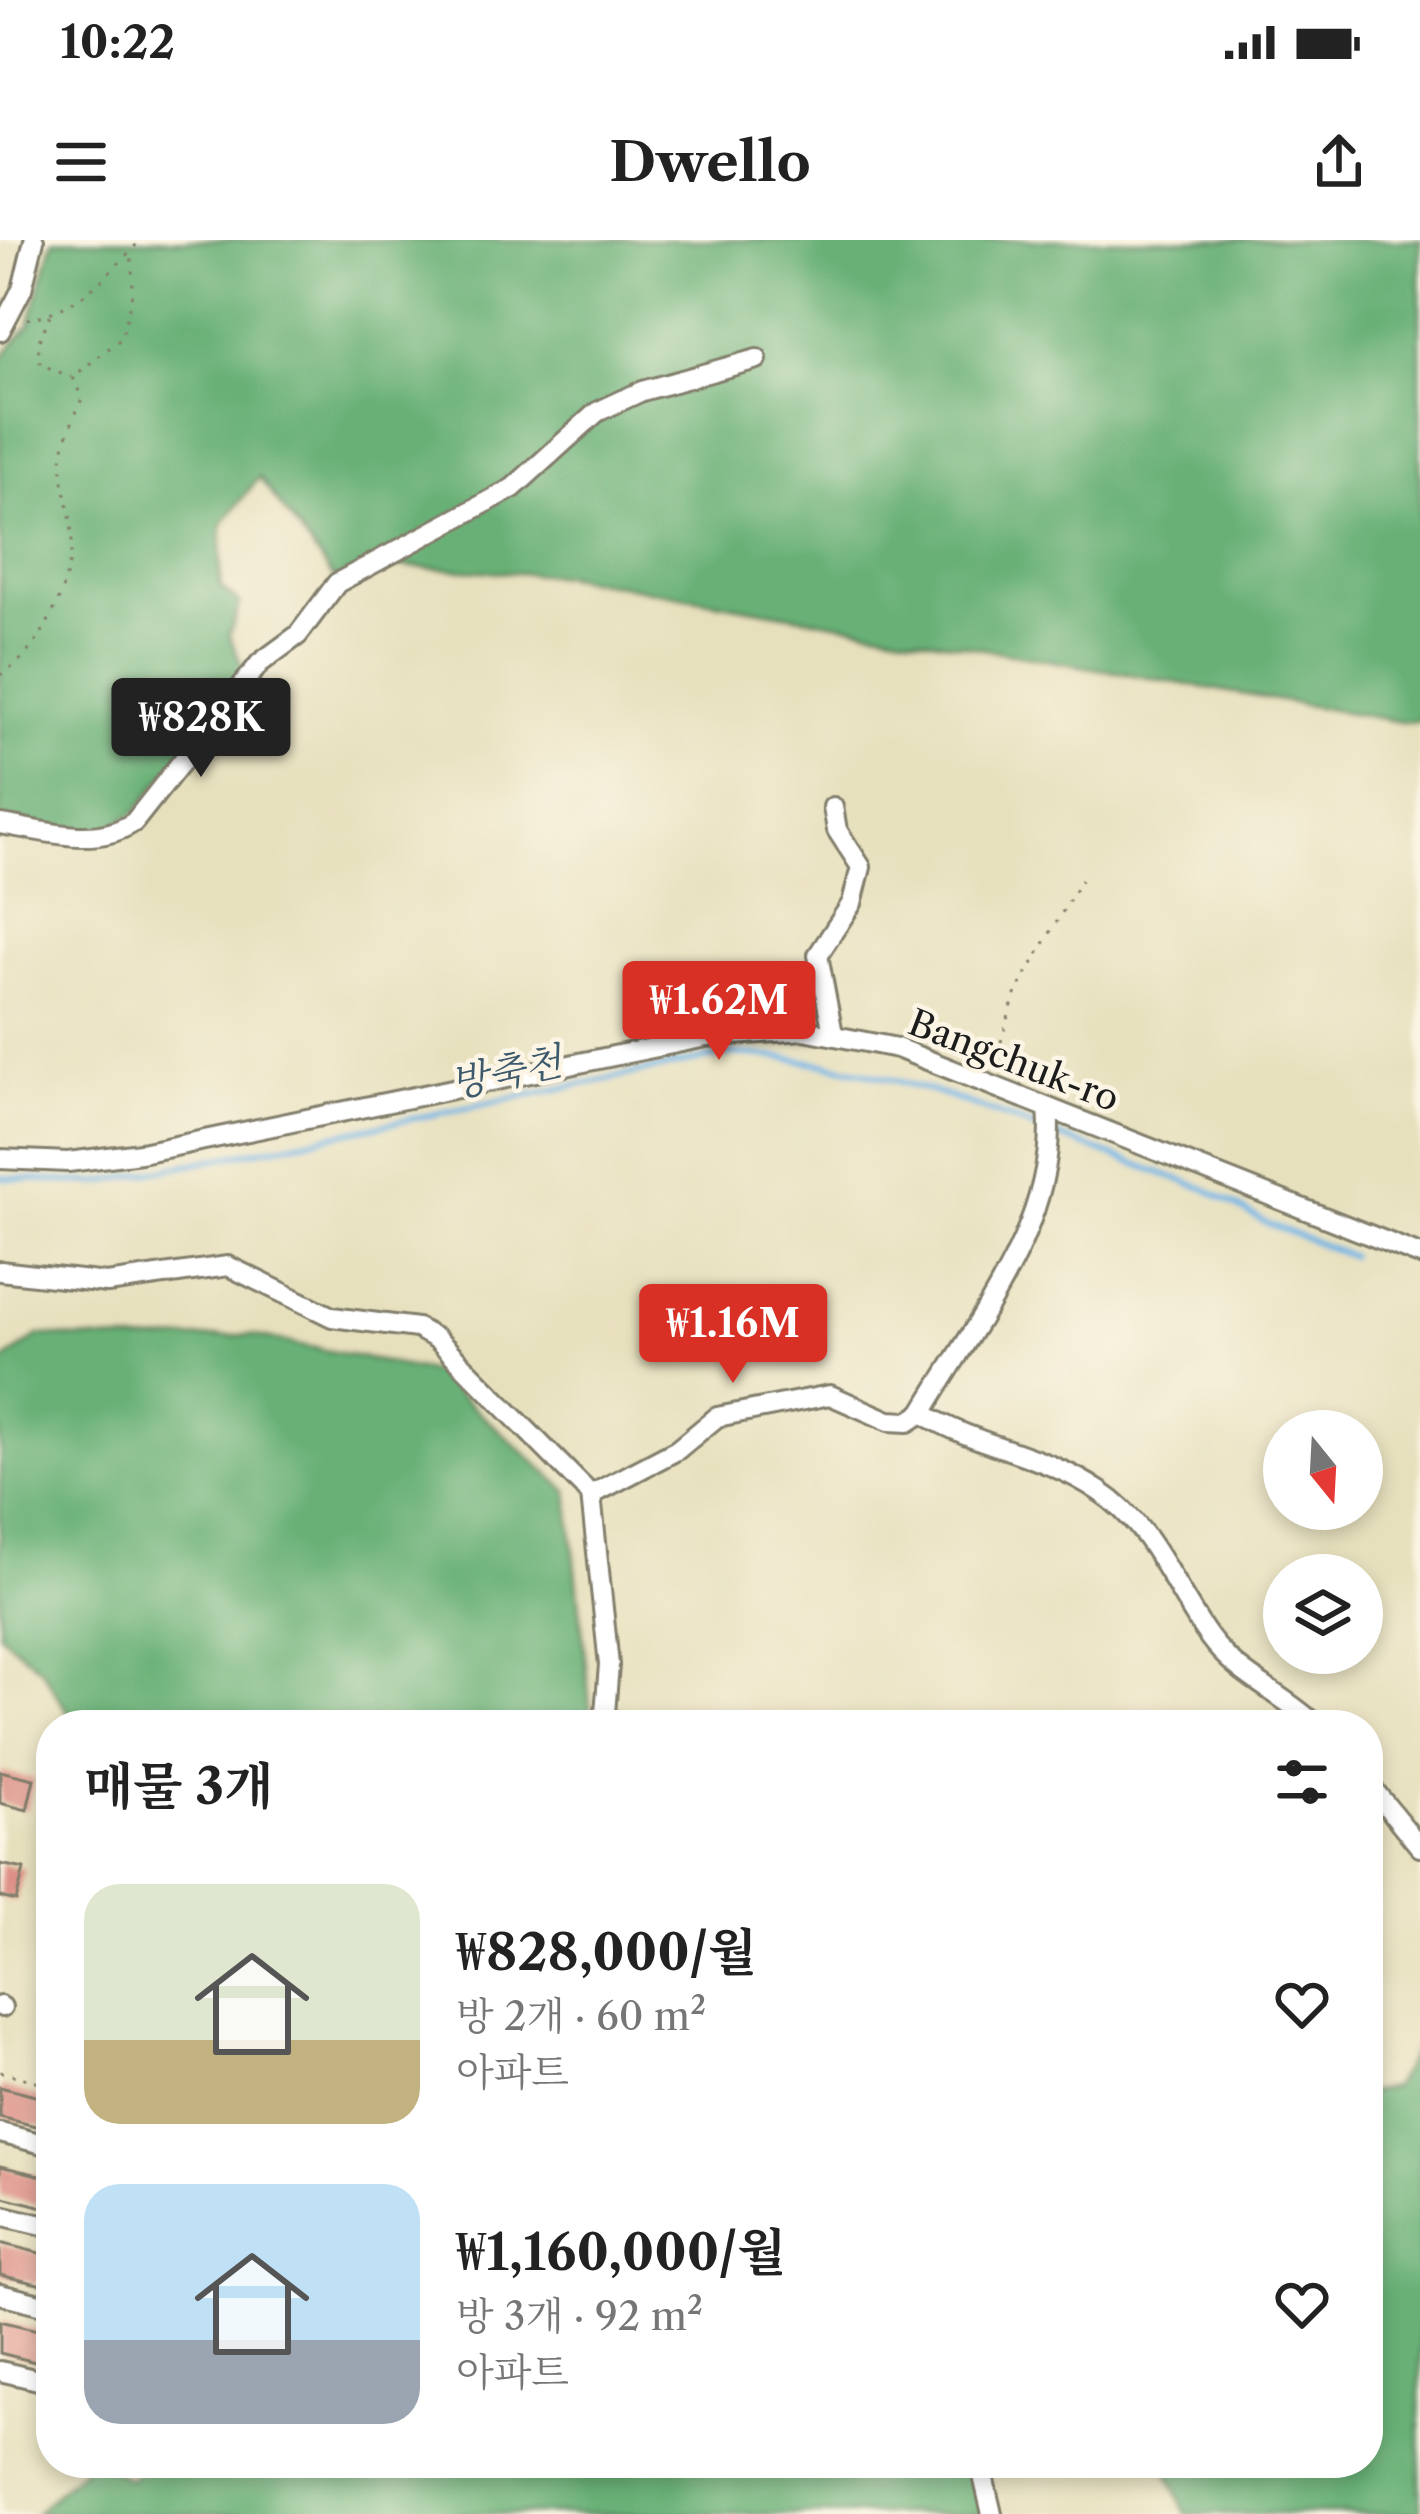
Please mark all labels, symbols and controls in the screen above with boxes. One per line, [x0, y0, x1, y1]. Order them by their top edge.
text: 10:22 [60, 14, 175, 70]
icon: menu [48, 129, 114, 195]
text: Dwello [609, 129, 811, 195]
icon: share [1306, 129, 1372, 195]
pin: ₩828K [117, 678, 285, 780]
text: ₩828K [138, 693, 264, 741]
pin: ₩1.62M [621, 961, 817, 1063]
text: ₩1.62M [649, 976, 789, 1024]
street label: Bangchuk-ro [903, 1000, 1125, 1120]
water label: 방축천 [446, 1036, 569, 1107]
pin: ₩1.16M [635, 1284, 831, 1386]
text: ₩1.16M [666, 1299, 800, 1347]
north arrow [1263, 1410, 1383, 1530]
map controls [1263, 1410, 1383, 1674]
button: layers [1263, 1554, 1383, 1674]
icon: filters [1269, 1749, 1335, 1815]
text: 매물 3개 [84, 1755, 273, 1817]
text: ₩828,000/월 [456, 1921, 757, 1983]
icon: home [180, 1932, 324, 2076]
icon: heart [1269, 1971, 1335, 2037]
text: 방 2개 · 60 m² [456, 1992, 706, 2040]
text: 아파트 [456, 2048, 569, 2096]
text: ₩1,160,000/월 [456, 2221, 787, 2283]
icon: home [180, 2232, 324, 2376]
icon: heart [1269, 2271, 1335, 2337]
text: 방 3개 · 92 m² [456, 2292, 703, 2340]
text: 아파트 [456, 2348, 569, 2396]

